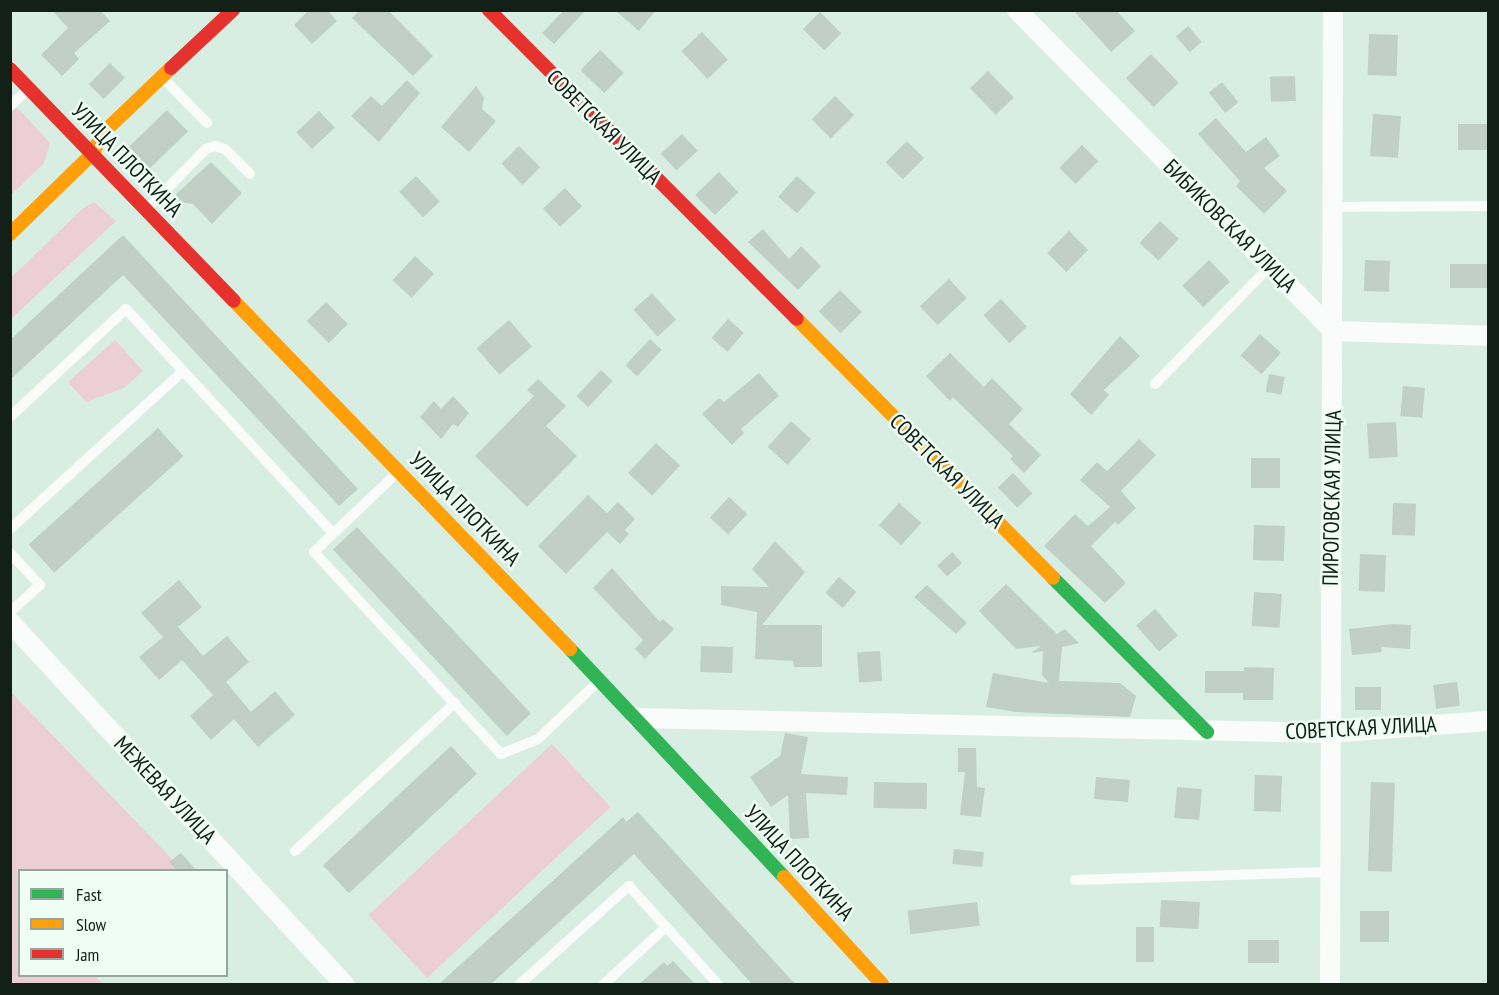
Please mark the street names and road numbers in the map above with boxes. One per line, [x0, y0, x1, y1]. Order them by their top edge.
street label: СОВЕТСКАЯ УЛИЦА [541, 64, 667, 190]
street label: УЛИЦА ПЛОТКИНА [66, 97, 188, 223]
street label: БИБИКОВСКАЯ УЛИЦА [1158, 154, 1302, 298]
street label: СОВЕТСКАЯ УЛИЦА [884, 408, 1010, 534]
street label: ПИРОГОВСКАЯ УЛИЦА [1317, 410, 1347, 586]
street label: УЛИЦА ПЛОТКИНА [404, 446, 526, 572]
street label: СОВЕТСКАЯ УЛИЦА [1284, 711, 1438, 745]
street label: МЕЖЕВАЯ УЛИЦА [108, 731, 222, 849]
street label: УЛИЦА ПЛОТКИНА [739, 800, 859, 926]

